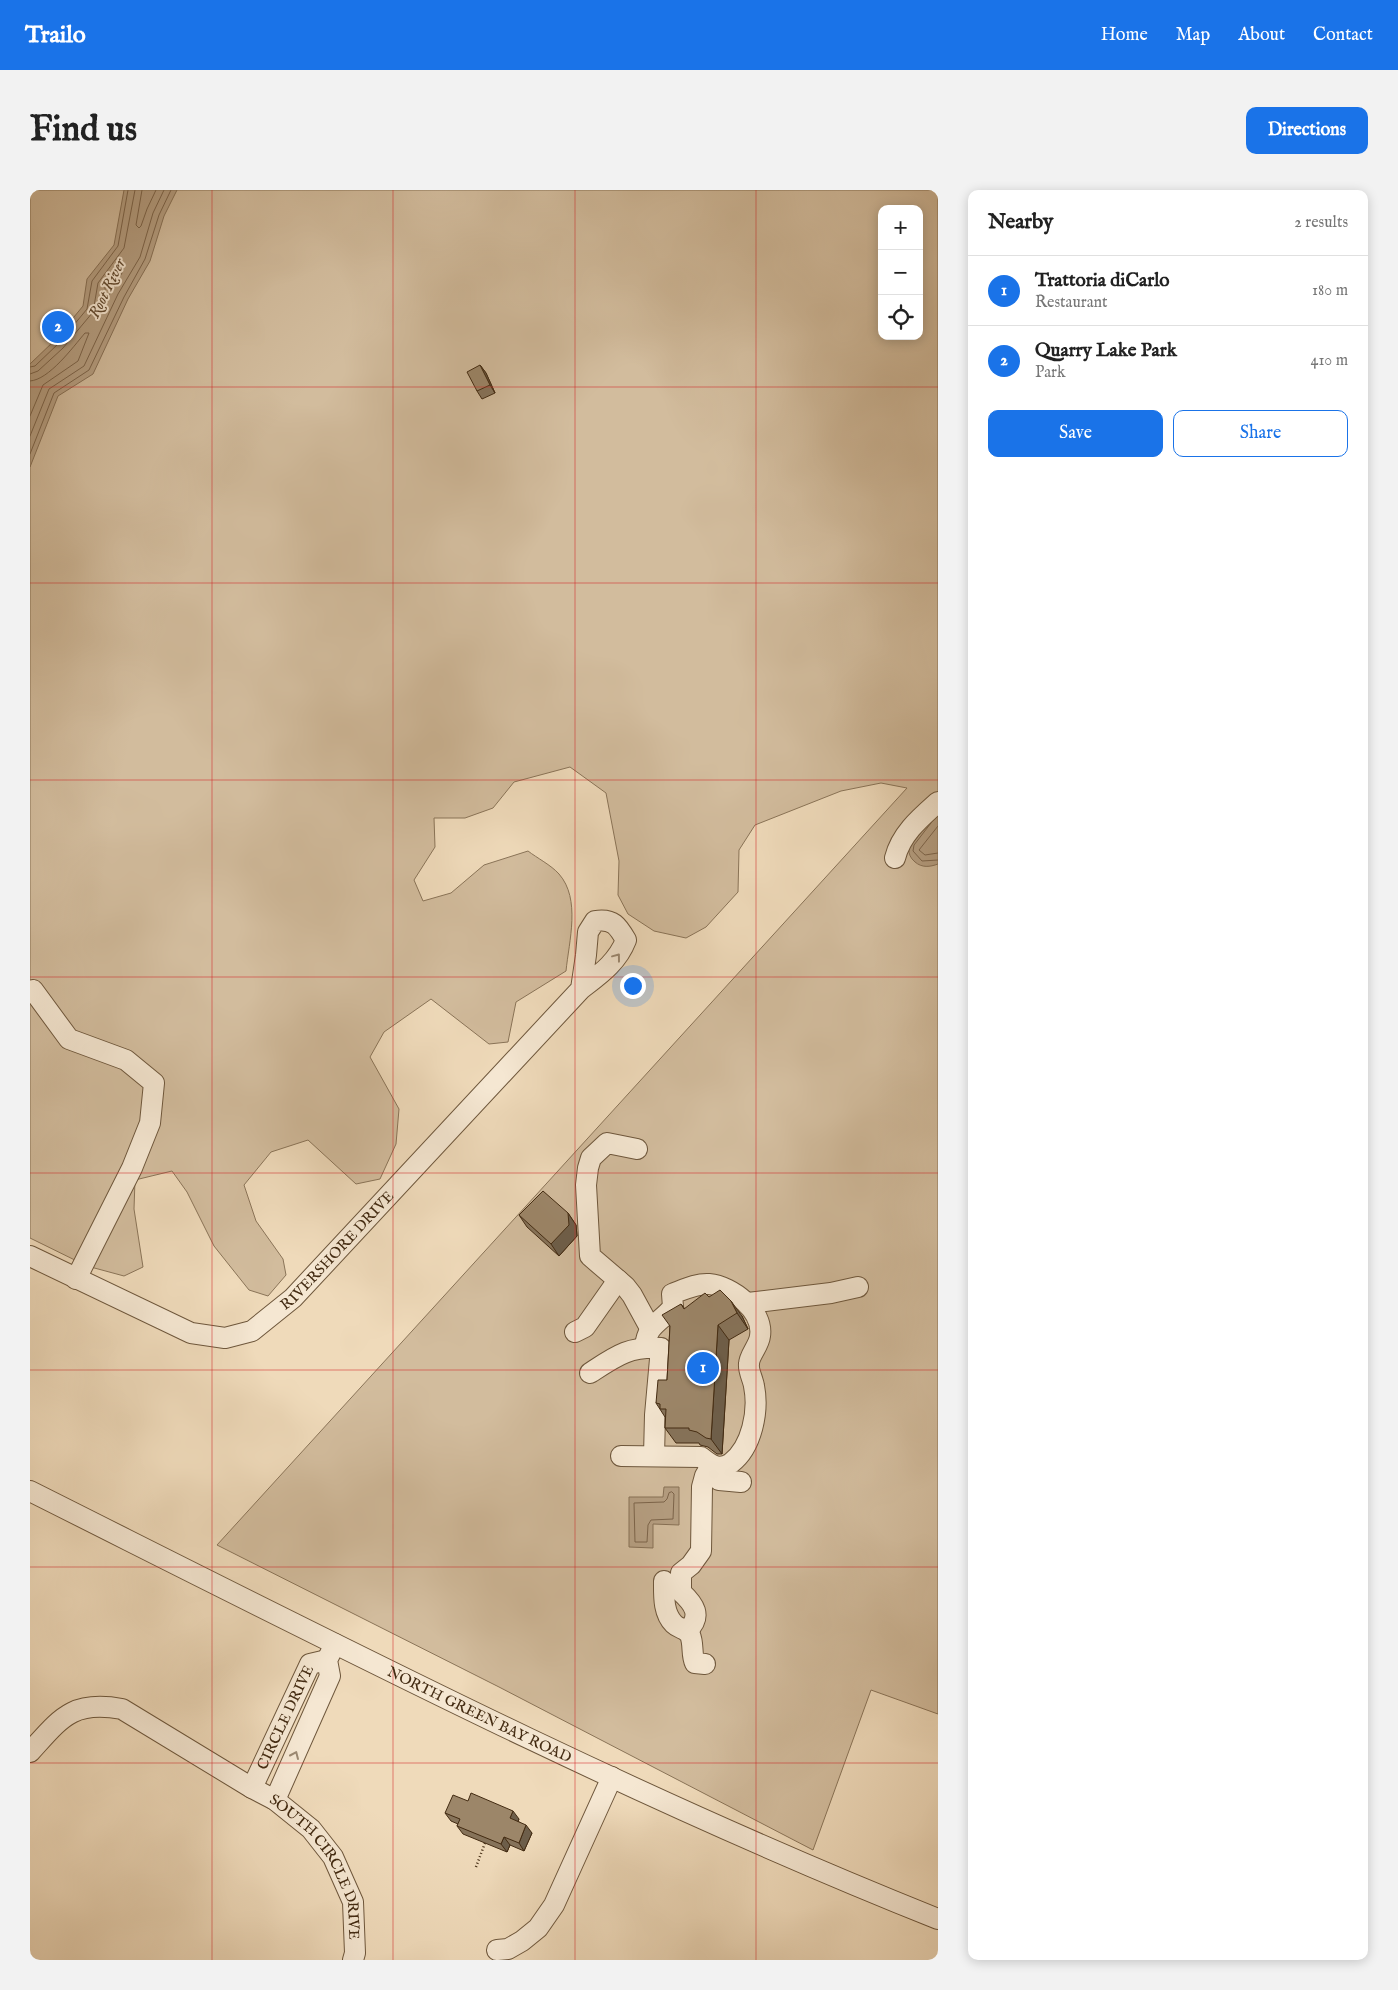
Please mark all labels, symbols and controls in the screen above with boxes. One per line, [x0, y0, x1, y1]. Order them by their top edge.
text: Trailo [25, 20, 86, 51]
text: Home [1101, 24, 1148, 47]
text: Map [1176, 24, 1210, 47]
text: About [1238, 24, 1285, 47]
text: Contact [1313, 24, 1373, 47]
button: Directions [1246, 107, 1368, 154]
text: Find us [30, 108, 137, 153]
map controls [878, 205, 923, 340]
button: + [878, 205, 923, 250]
text: Nearby [988, 209, 1053, 236]
text: 2 results [1294, 213, 1348, 233]
button: − [878, 250, 923, 295]
water label: Root River [85, 254, 131, 322]
text: Trattoria diCarlo [1035, 269, 1169, 293]
text: 1 [1001, 281, 1007, 301]
text: 180 m [1312, 281, 1348, 301]
text: Restaurant [1035, 293, 1108, 313]
button: locate [878, 295, 923, 340]
pin: 2 [42, 308, 74, 346]
text: Quarry Lake Park [1035, 339, 1177, 363]
text: 2 [1000, 351, 1008, 371]
text: 410 m [1311, 351, 1348, 371]
text: Park [1035, 363, 1065, 383]
button: Save [988, 410, 1163, 457]
button: Share [1173, 410, 1348, 457]
one-way arrow [611, 953, 620, 963]
your location [620, 973, 646, 999]
street label: RIVERSHORE DRIVE [277, 1187, 398, 1314]
pin: 1 [687, 1349, 719, 1387]
street label: CIRCLE DRIVE [253, 1662, 318, 1773]
street label: NORTH GREEN BAY ROAD [384, 1662, 575, 1767]
one-way arrow [289, 1751, 299, 1760]
street label: SOUTH CIRCLE DRIVE [266, 1790, 363, 1940]

